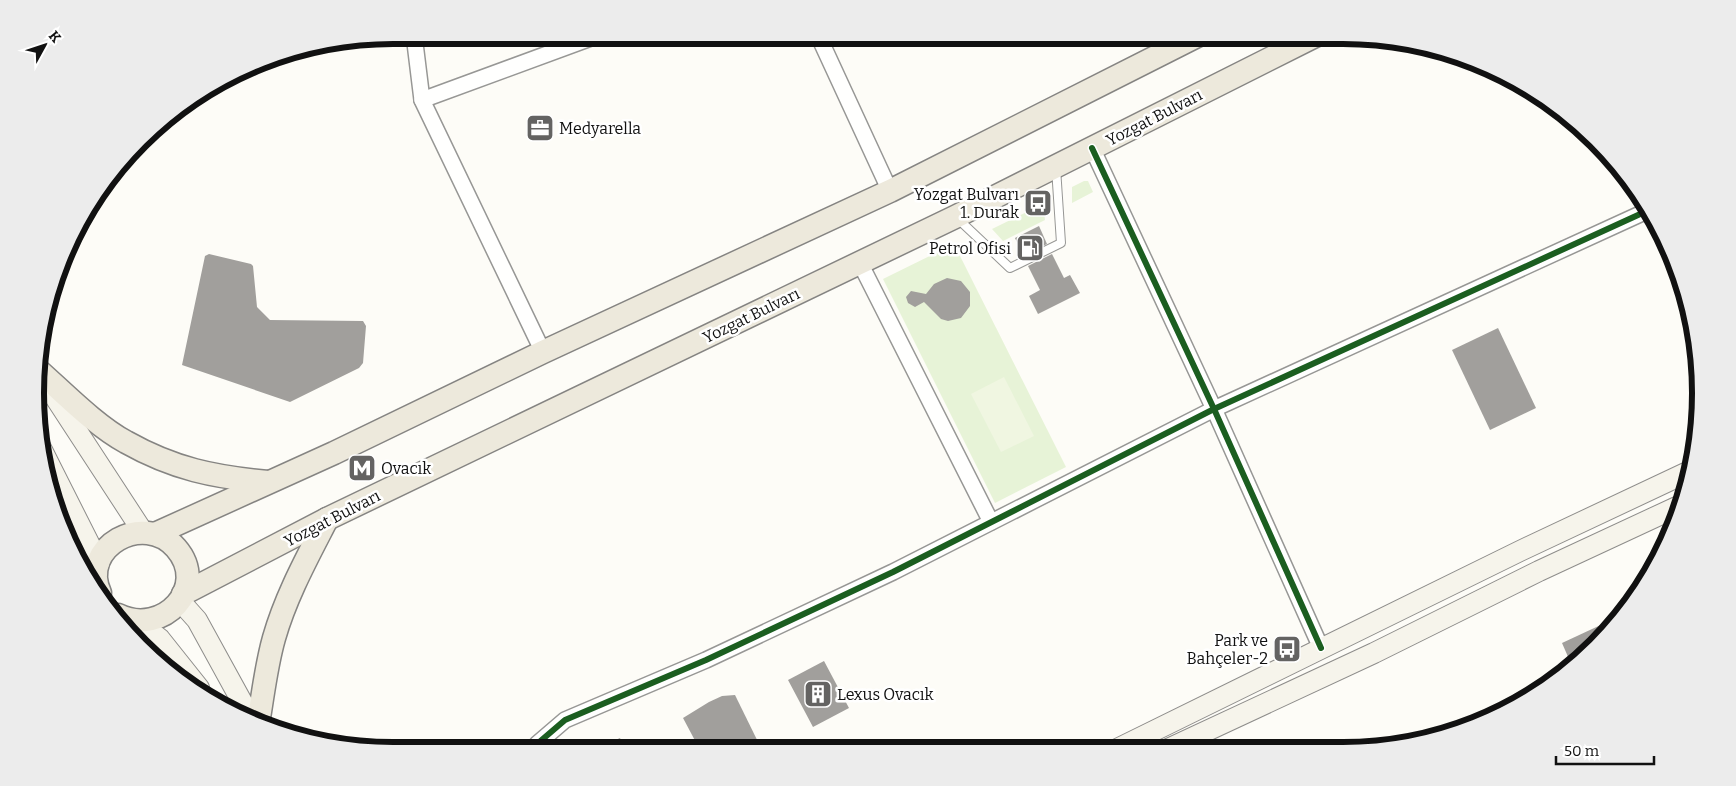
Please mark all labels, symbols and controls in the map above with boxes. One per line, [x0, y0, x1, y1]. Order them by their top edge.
north arrow [20, 20, 70, 70]
text: K [45, 28, 64, 46]
street label: Yozgat Bulvarı [1103, 85, 1206, 150]
office icon: Medyarella [525, 113, 555, 143]
place label: Medyarella [559, 119, 641, 138]
place label: Yozgat Bulvarı 1. Durak [914, 185, 1019, 222]
bus stop icon: Yozgat Bulvarı 1. Durak [1023, 188, 1053, 218]
fuel station icon: Petrol Ofisi [1015, 233, 1045, 263]
place label: Petrol Ofisi [929, 239, 1011, 258]
street label: Yozgat Bulvarı [700, 284, 803, 347]
metro station icon: Ovacık [347, 453, 377, 483]
place label: Ovacık [381, 459, 431, 478]
street label: Yozgat Bulvarı [281, 486, 384, 551]
place label: Park ve Bahçeler-2 [1186, 631, 1268, 668]
bus stop icon: Park ve Bahçeler-2 [1272, 634, 1302, 664]
building icon: Lexus Ovacık [803, 679, 833, 709]
place label: Lexus Ovacık [837, 685, 934, 704]
scale bar [1556, 734, 1654, 766]
text: 50 m [1564, 742, 1600, 760]

